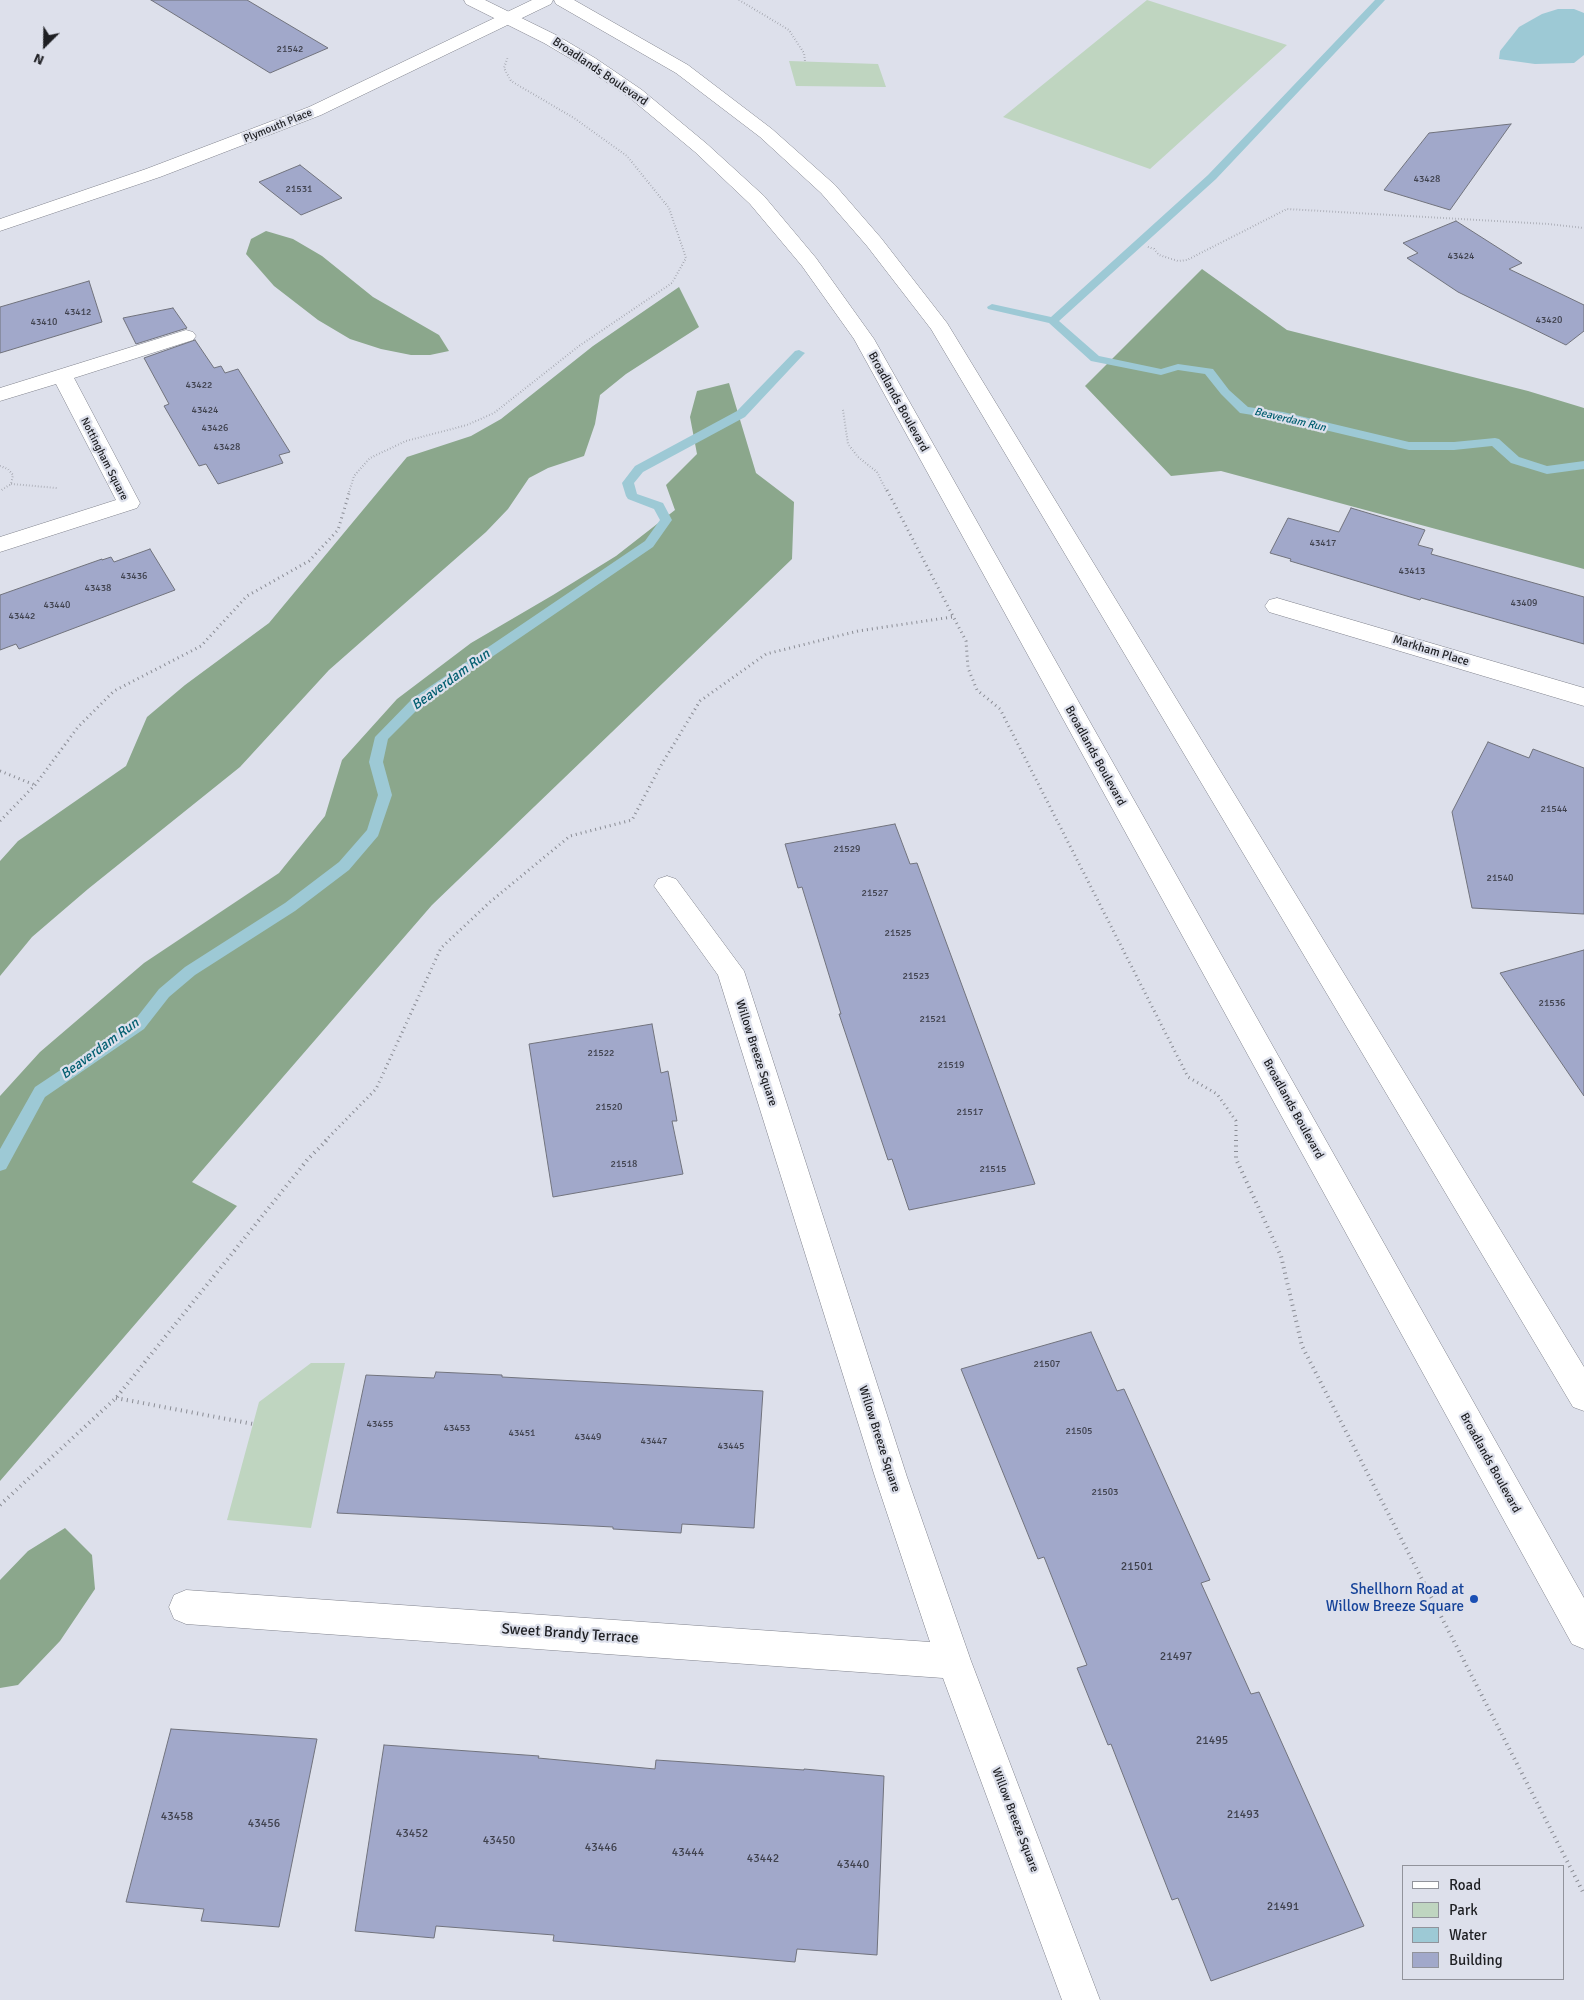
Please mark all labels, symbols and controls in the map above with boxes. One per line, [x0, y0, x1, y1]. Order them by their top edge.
north arrow [20, 20, 70, 70]
street label: Broadlands Boulevard [550, 35, 650, 109]
house number: 21542 [277, 43, 303, 55]
text: N [31, 50, 47, 69]
street label: Plymouth Place [242, 106, 314, 146]
house number: 43428 [1414, 173, 1440, 185]
house number: 21531 [286, 183, 312, 195]
house number: 43424 [1448, 250, 1474, 262]
house number: 43412 [65, 306, 91, 318]
house number: 43420 [1536, 314, 1562, 326]
house number: 43410 [31, 316, 57, 328]
street label: Broadlands Boulevard [865, 350, 931, 454]
house number: 43422 [186, 379, 212, 391]
house number: 43424 [192, 404, 218, 416]
water label: Beaverdam Run [1253, 405, 1327, 435]
street label: Nottingham Square [77, 415, 131, 503]
house number: 43426 [202, 422, 228, 434]
house number: 43428 [214, 441, 240, 453]
house number: 43417 [1310, 537, 1336, 549]
house number: 43413 [1399, 565, 1425, 577]
house number: 43436 [121, 570, 147, 582]
house number: 43438 [85, 582, 111, 594]
house number: 43409 [1511, 597, 1537, 609]
house number: 43440 [44, 599, 70, 611]
house number: 43442 [9, 610, 35, 622]
street label: Markham Place [1391, 633, 1471, 669]
water label: Beaverdam Run [409, 646, 493, 714]
street label: Broadlands Boulevard [1062, 704, 1128, 808]
house number: 21544 [1541, 803, 1567, 815]
house number: 21529 [834, 843, 860, 855]
house number: 21540 [1487, 872, 1513, 884]
house number: 21527 [862, 887, 888, 899]
house number: 21525 [885, 927, 911, 939]
house number: 21523 [903, 970, 929, 982]
house number: 21536 [1539, 997, 1565, 1009]
street label: Willow Breeze Square [732, 998, 780, 1108]
house number: 21521 [920, 1013, 946, 1025]
water label: Beaverdam Run [58, 1015, 142, 1083]
house number: 21522 [588, 1047, 614, 1059]
street label: Broadlands Boulevard [1260, 1057, 1326, 1161]
house number: 21519 [938, 1059, 964, 1071]
house number: 21520 [596, 1101, 622, 1113]
house number: 21517 [957, 1106, 983, 1118]
house number: 21518 [611, 1158, 637, 1170]
house number: 21515 [980, 1163, 1006, 1175]
house number: 21507 [1034, 1358, 1060, 1370]
street label: Willow Breeze Square [855, 1384, 903, 1494]
street label: Broadlands Boulevard [1457, 1411, 1523, 1515]
house number: 43455 [367, 1418, 393, 1430]
house number: 43453 [444, 1422, 470, 1434]
house number: 21505 [1066, 1425, 1092, 1437]
house number: 43451 [509, 1427, 535, 1439]
house number: 43449 [575, 1431, 601, 1443]
house number: 43447 [641, 1435, 667, 1447]
house number: 43445 [718, 1440, 744, 1452]
house number: 21503 [1092, 1486, 1118, 1498]
house number: 21501 [1121, 1560, 1153, 1574]
place label: Shellhorn Road at Willow Breeze Square [1326, 1581, 1464, 1616]
marker: Shellhorn Road at Willow Breeze Square [1468, 1593, 1480, 1605]
street label: Sweet Brandy Terrace [501, 1620, 639, 1648]
house number: 21497 [1160, 1650, 1192, 1664]
house number: 21495 [1196, 1734, 1228, 1748]
street label: Willow Breeze Square [988, 1766, 1042, 1874]
house number: 21493 [1227, 1808, 1259, 1822]
house number: 43458 [161, 1810, 193, 1824]
house number: 43456 [248, 1817, 280, 1831]
house number: 43452 [396, 1827, 428, 1841]
house number: 43450 [483, 1834, 515, 1848]
house number: 43446 [585, 1841, 617, 1855]
house number: 43444 [672, 1846, 704, 1860]
house number: 43442 [747, 1852, 779, 1866]
house number: 43440 [837, 1858, 869, 1872]
legend [1402, 1865, 1564, 1980]
text: Road [1449, 1876, 1481, 1894]
house number: 21491 [1267, 1900, 1299, 1914]
text: Park [1449, 1901, 1478, 1919]
text: Water [1449, 1926, 1487, 1944]
text: Building [1449, 1951, 1503, 1969]

